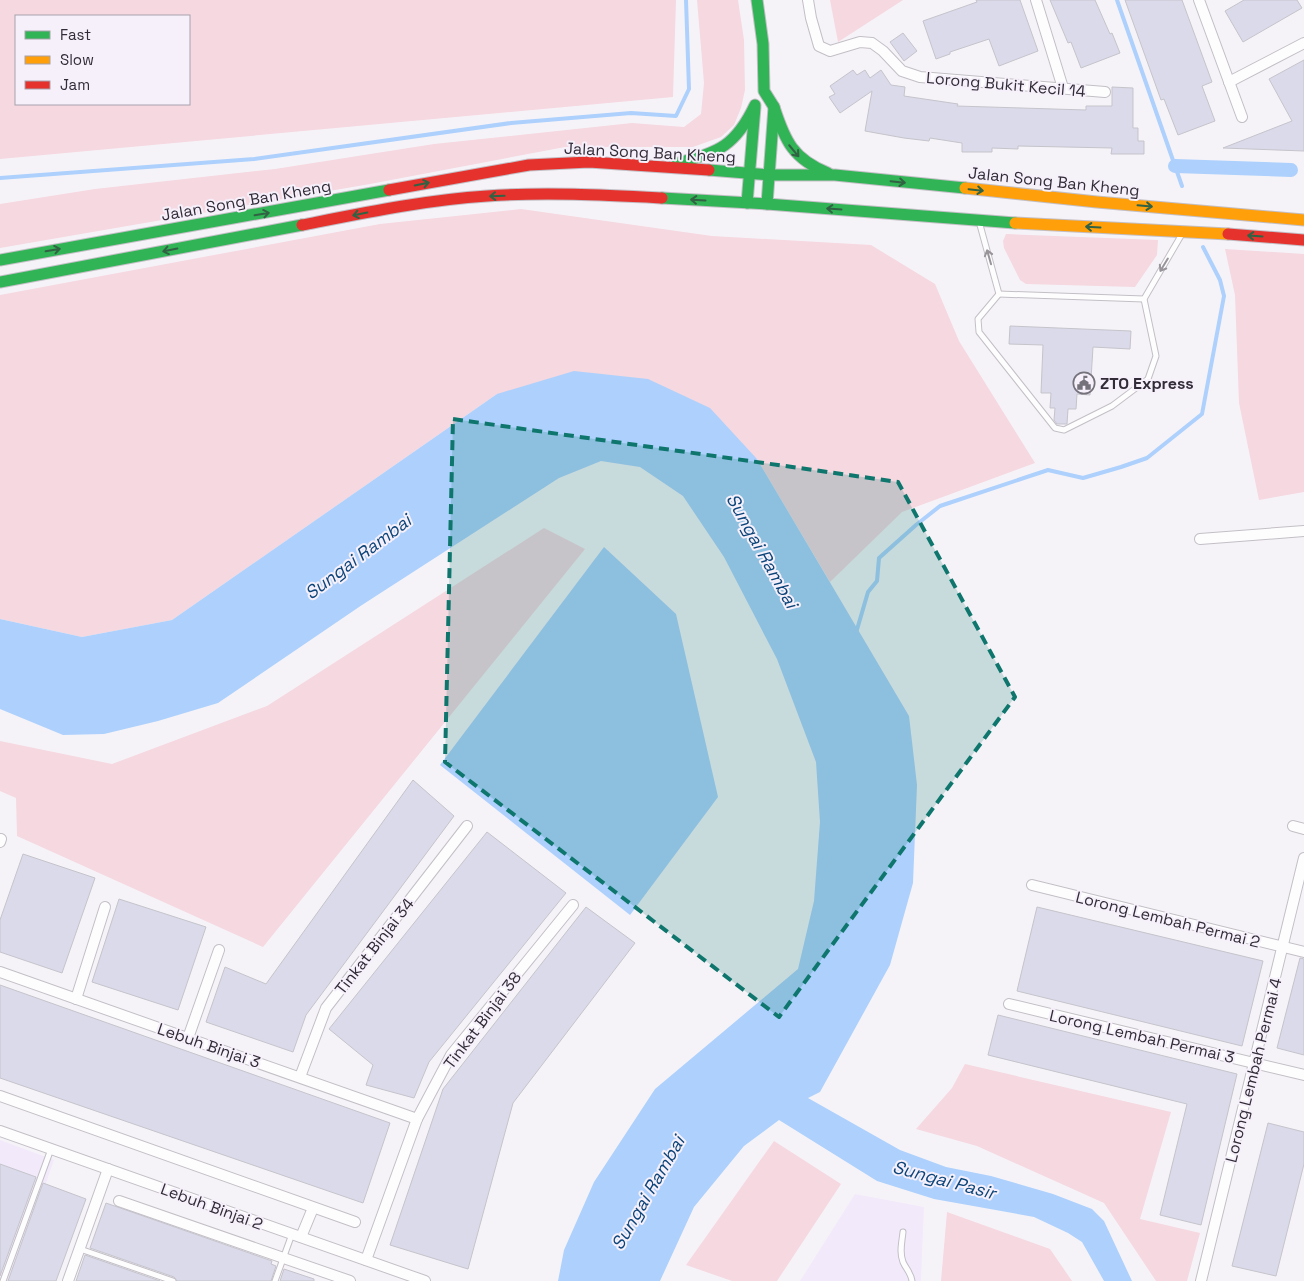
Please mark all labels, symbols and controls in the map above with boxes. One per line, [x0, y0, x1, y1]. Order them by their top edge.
legend [15, 15, 190, 105]
text: Fast [60, 25, 91, 44]
text: Slow [60, 50, 94, 69]
street label: Lorong Bukit Kecil 14 [925, 67, 1087, 102]
text: Jam [60, 75, 90, 94]
street label: Jalan Song Ban Kheng [564, 138, 736, 167]
one-way arrow [788, 144, 799, 157]
street label: Jalan Song Ban Kheng [967, 162, 1141, 201]
street label: Jalan Song Ban Kheng [160, 175, 333, 226]
one-way arrow [890, 177, 906, 187]
one-way arrow [413, 179, 429, 189]
one-way arrow [967, 185, 983, 195]
one-way arrow [490, 191, 506, 201]
one-way arrow [691, 196, 707, 205]
one-way arrow [1137, 202, 1153, 211]
one-way arrow [826, 205, 842, 214]
one-way arrow [254, 208, 270, 218]
one-way arrow [353, 209, 369, 219]
one-way arrow [1085, 222, 1101, 231]
one-way arrow [1248, 232, 1264, 241]
one-way arrow [45, 245, 61, 255]
one-way arrow [162, 246, 178, 255]
one-way arrow [984, 250, 993, 266]
one-way arrow [1158, 258, 1168, 272]
public building icon: ZTO Express [1072, 371, 1096, 395]
place label: ZTO Express [1100, 373, 1194, 394]
water label: Sungai Rambai [721, 489, 805, 614]
water label: Sungai Rambai [300, 507, 418, 604]
street label: Lorong Lembah Permai 2 [1074, 886, 1262, 953]
street label: Tinkat Binjai 34 [330, 894, 419, 999]
street label: Tinkat Binjai 38 [439, 967, 526, 1073]
street label: Lorong Lembah Permai 4 [1220, 976, 1287, 1165]
street label: Lorong Lembah Permai 3 [1047, 1005, 1236, 1068]
street label: Lebuh Binjai 3 [155, 1018, 263, 1073]
water label: Sungai Rambai [606, 1130, 691, 1254]
water label: Sungai Pasir [890, 1155, 1000, 1205]
street label: Lebuh Binjai 2 [158, 1178, 266, 1235]

